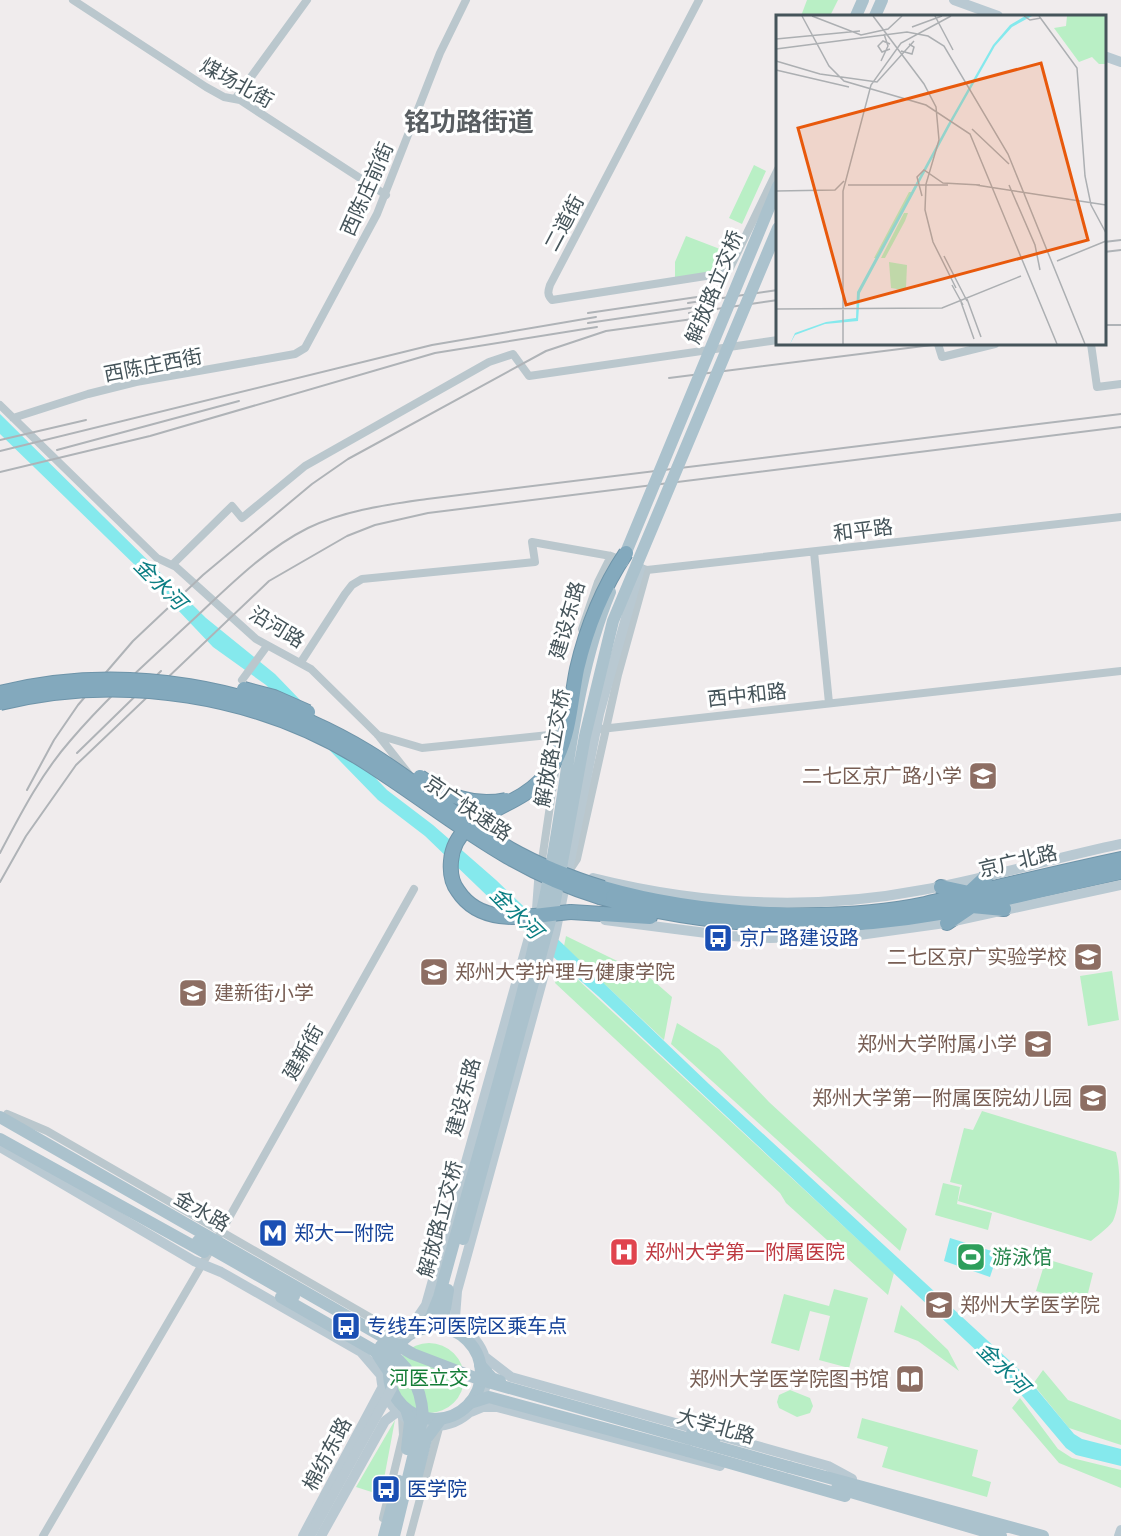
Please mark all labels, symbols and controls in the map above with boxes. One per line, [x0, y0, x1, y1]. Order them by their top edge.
inset map [776, 15, 1106, 345]
street label: 煤场北街 [196, 52, 278, 113]
district label: 铭功路街道 [404, 105, 534, 138]
street label: 西陈庄前街 [335, 138, 398, 240]
street label: 二道街 [538, 190, 589, 255]
street label: 解放路立交桥 [679, 226, 748, 347]
street label: 西陈庄西街 [101, 343, 204, 386]
street label: 和平路 [832, 513, 894, 546]
water label: 金水河 [129, 552, 195, 618]
street label: 建设东路 [543, 578, 590, 662]
street label: 沿河路 [245, 600, 309, 653]
street label: 西中和路 [706, 678, 788, 711]
street label: 解放路立交桥 [529, 687, 574, 809]
school or university icon: 二七区京广路小学 [967, 760, 999, 792]
place label: 二七区京广路小学 [802, 763, 962, 788]
street label: 京广快速路 [420, 769, 517, 846]
street label: 京广北路 [976, 839, 1060, 882]
water label: 金水河 [485, 881, 551, 947]
bus stop icon: 京广路建设路 [702, 922, 734, 954]
place label: 京广路建设路 [739, 925, 859, 950]
school or university icon: 二七区京广实验学校 [1072, 941, 1104, 973]
place label: 二七区京广实验学校 [887, 944, 1067, 969]
school or university icon: 郑州大学护理与健康学院 [418, 956, 450, 988]
place label: 郑州大学护理与健康学院 [455, 959, 675, 984]
school or university icon: 建新街小学 [177, 977, 209, 1009]
place label: 建新街小学 [214, 980, 314, 1005]
street label: 建新街 [277, 1019, 328, 1084]
school or university icon: 郑州大学附属小学 [1022, 1028, 1054, 1060]
place label: 郑州大学附属小学 [857, 1031, 1017, 1056]
street label: 建设东路 [440, 1055, 485, 1139]
school or university icon: 郑州大学第一附属医院幼儿园 [1077, 1082, 1109, 1114]
place label: 郑州大学第一附属医院幼儿园 [812, 1085, 1072, 1110]
street label: 解放路立交桥 [412, 1158, 467, 1280]
street label: 金水路 [170, 1185, 234, 1236]
metro station icon: 郑大一附院 [257, 1217, 289, 1249]
place label: 郑大一附院 [294, 1220, 394, 1245]
hospital icon: 郑州大学第一附属医院 [608, 1236, 640, 1268]
place label: 郑州大学第一附属医院 [645, 1239, 845, 1264]
sports icon: 游泳馆 [955, 1241, 987, 1273]
place label: 游泳馆 [992, 1244, 1052, 1269]
school or university icon: 郑州大学医学院 [923, 1289, 955, 1321]
place label: 郑州大学医学院 [960, 1292, 1100, 1317]
bus stop icon: 专线车河医院区乘车点 [330, 1310, 362, 1342]
place label: 专线车河医院区乘车点 [367, 1313, 567, 1338]
water label: 金水河 [972, 1336, 1038, 1402]
library icon: 郑州大学医学院图书馆 [894, 1363, 926, 1395]
park label: 河医立交 [389, 1365, 469, 1390]
place label: 郑州大学医学院图书馆 [689, 1366, 889, 1391]
street label: 大学北路 [674, 1402, 758, 1449]
street label: 棉纺东路 [297, 1413, 356, 1495]
bus stop icon: 医学院 [370, 1473, 402, 1505]
place label: 医学院 [407, 1476, 467, 1501]

